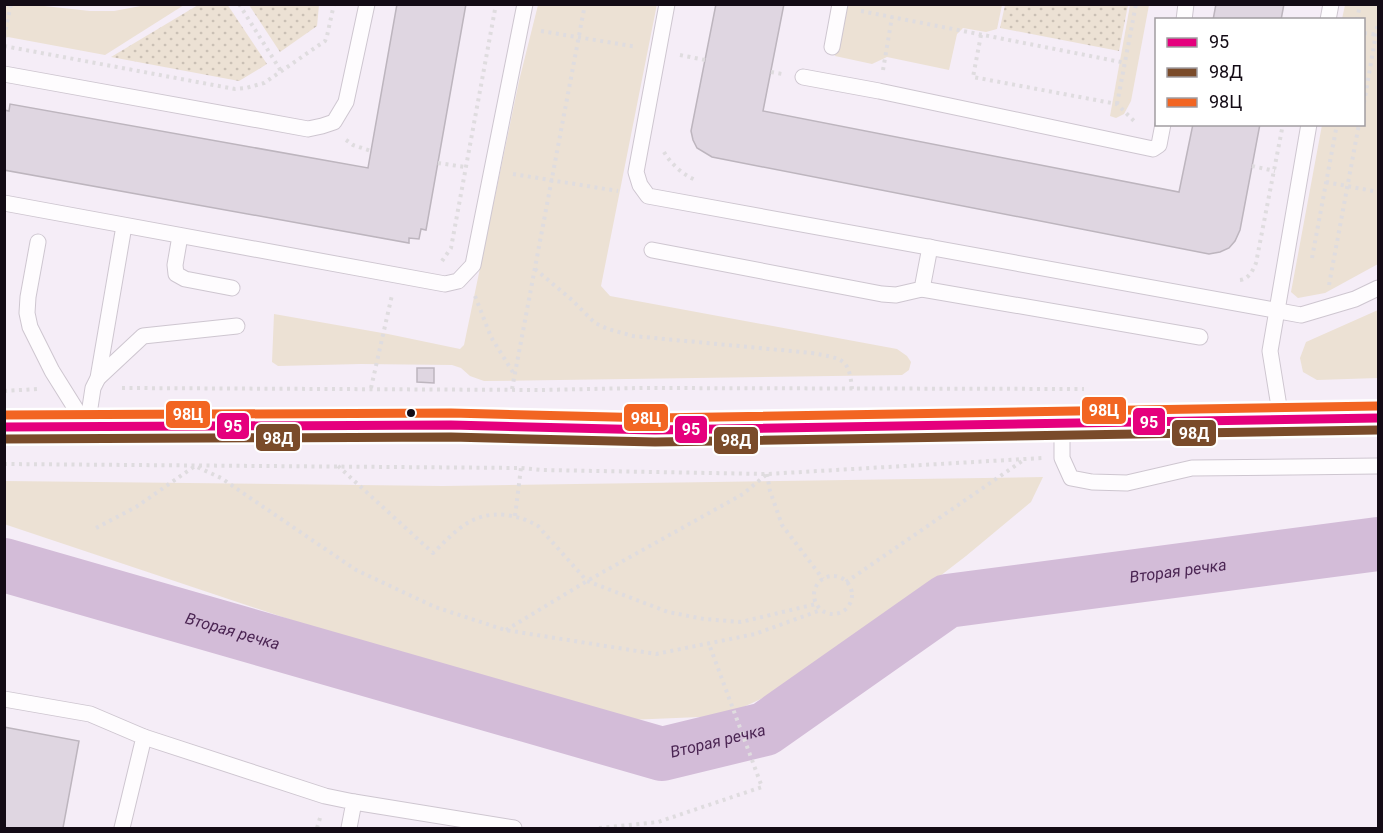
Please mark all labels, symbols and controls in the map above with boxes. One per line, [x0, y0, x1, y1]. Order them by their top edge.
legend [1155, 18, 1365, 126]
text: 95 [1209, 31, 1229, 52]
text: 98Д [1209, 61, 1243, 82]
text: 98Ц [1209, 91, 1242, 112]
line badge: 98Ц [1081, 396, 1127, 425]
line badge: 98Ц [165, 400, 211, 429]
text: 98Ц [1089, 401, 1119, 420]
line badge: 98Ц [623, 403, 669, 432]
text: 98Ц [173, 405, 203, 424]
unlabelled marker [405, 407, 417, 419]
line badge: 95 [1132, 407, 1166, 436]
text: 98Ц [631, 409, 661, 428]
line badge: 95 [216, 412, 250, 440]
text: 95 [1140, 413, 1158, 432]
line badge: 95 [674, 415, 708, 444]
text: 95 [224, 417, 242, 436]
line badge: 98Д [1171, 419, 1217, 447]
text: 95 [682, 420, 700, 439]
line badge: 98Д [255, 423, 301, 452]
text: 98Д [1179, 424, 1209, 443]
line badge: 98Д [713, 426, 759, 455]
text: 98Д [263, 429, 293, 448]
text: 98Д [721, 431, 751, 450]
water label: Вторая речка [1128, 555, 1228, 587]
water label: Вторая речка [183, 609, 282, 654]
water label: Вторая речка [668, 720, 768, 762]

